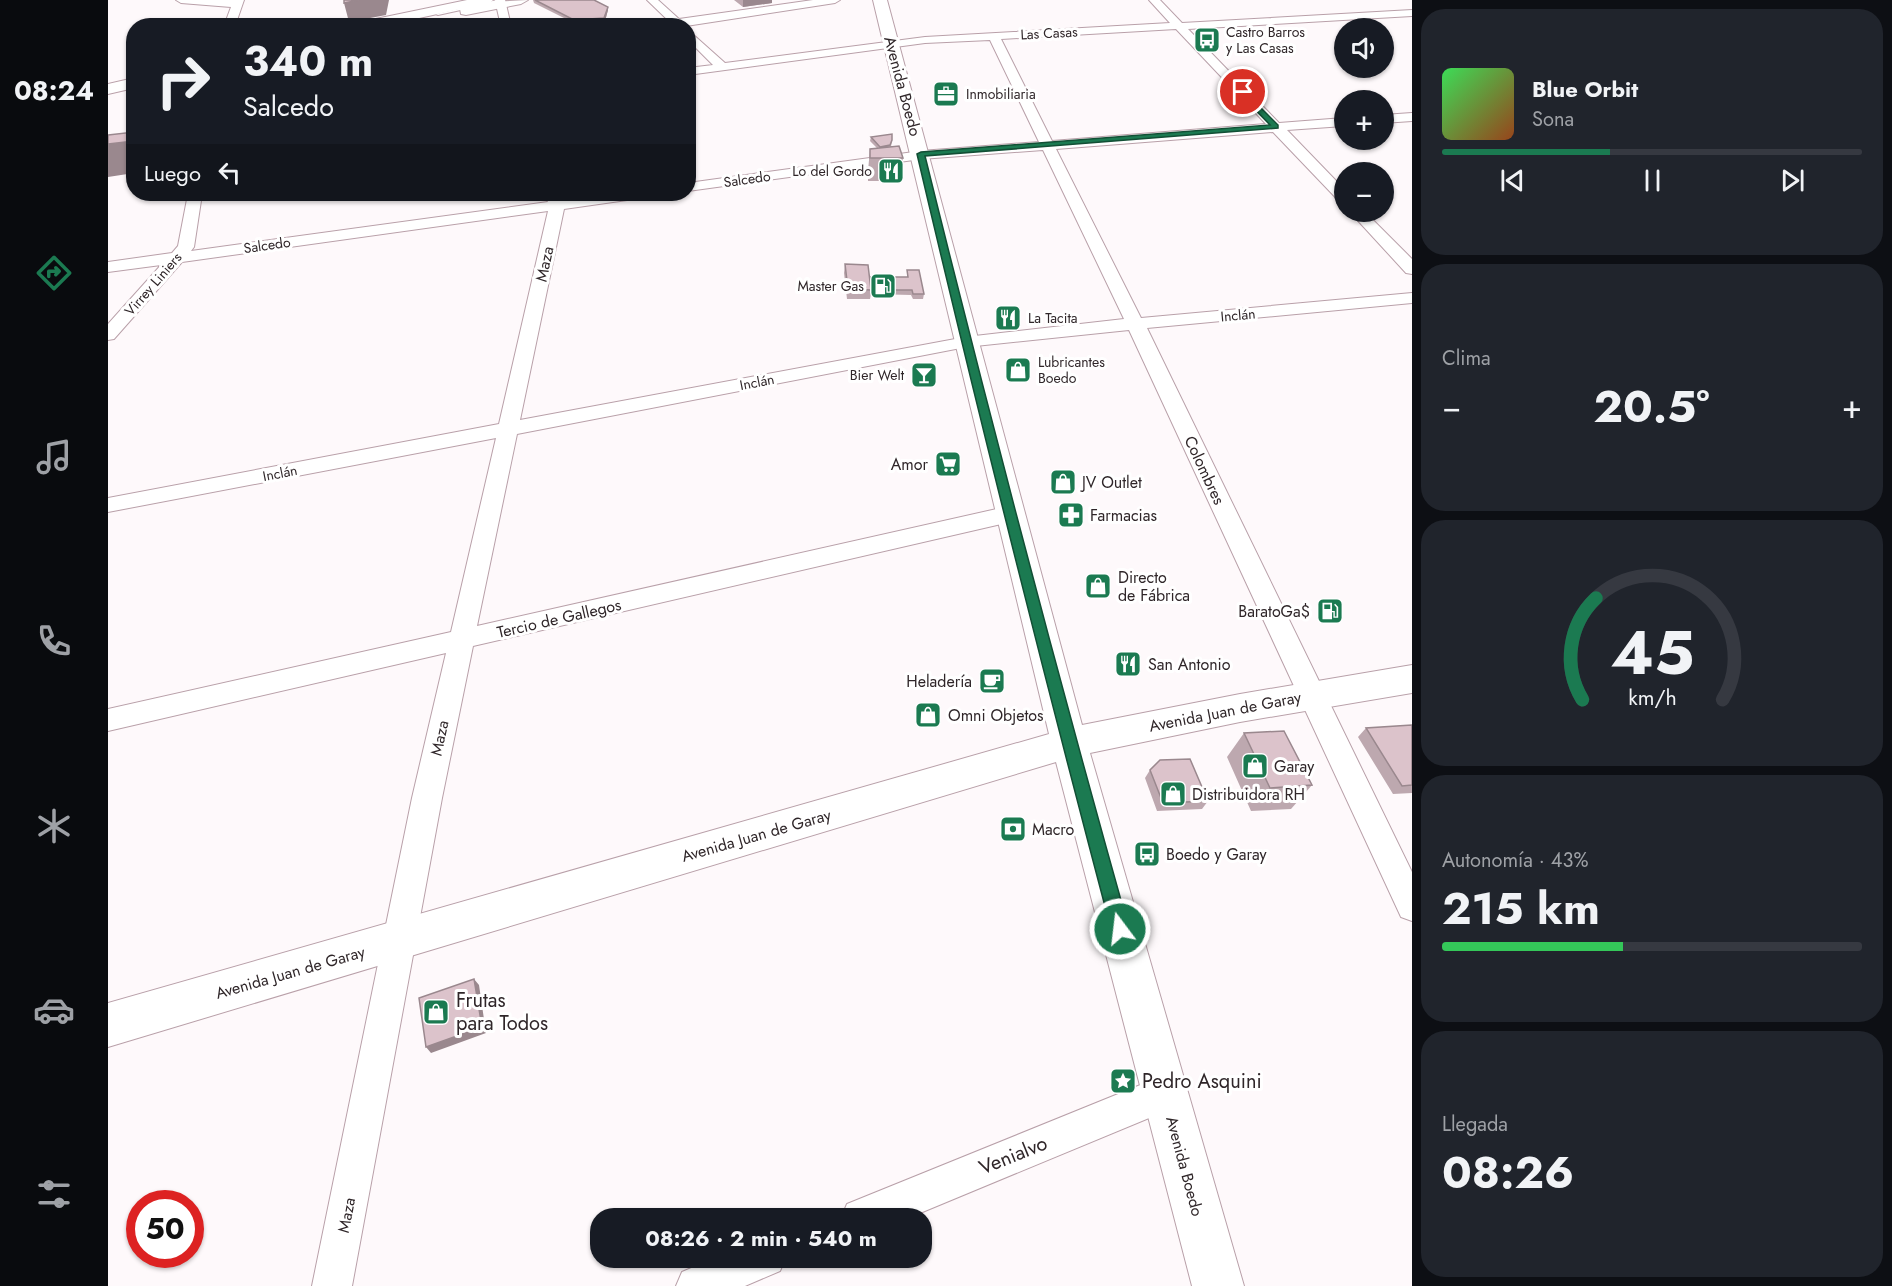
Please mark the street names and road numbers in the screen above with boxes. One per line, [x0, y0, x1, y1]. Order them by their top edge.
street label: Las Casas [1020, 21, 1078, 44]
street label: Avenida Boedo [878, 34, 927, 139]
street label: Salcedo [722, 166, 772, 192]
street label: Salcedo [242, 232, 292, 258]
street label: Maza [530, 244, 559, 284]
street label: Virrey Liniers [120, 248, 186, 320]
street label: Inclán [1220, 304, 1256, 326]
street label: Inclán [738, 369, 776, 395]
street label: Colombres [1179, 432, 1231, 508]
street label: Inclán [261, 460, 299, 486]
street label: Tercio de Gallegos [495, 593, 623, 644]
street label: Avenida Juan de Garay [1147, 685, 1304, 738]
street label: Maza [425, 718, 454, 758]
street label: Avenida Juan de Garay [679, 803, 834, 868]
street label: Avenida Juan de Garay [213, 940, 368, 1005]
street label: Avenida Boedo [1160, 1114, 1209, 1219]
street label: Venialvo [975, 1129, 1052, 1182]
street label: Maza [332, 1195, 361, 1235]

